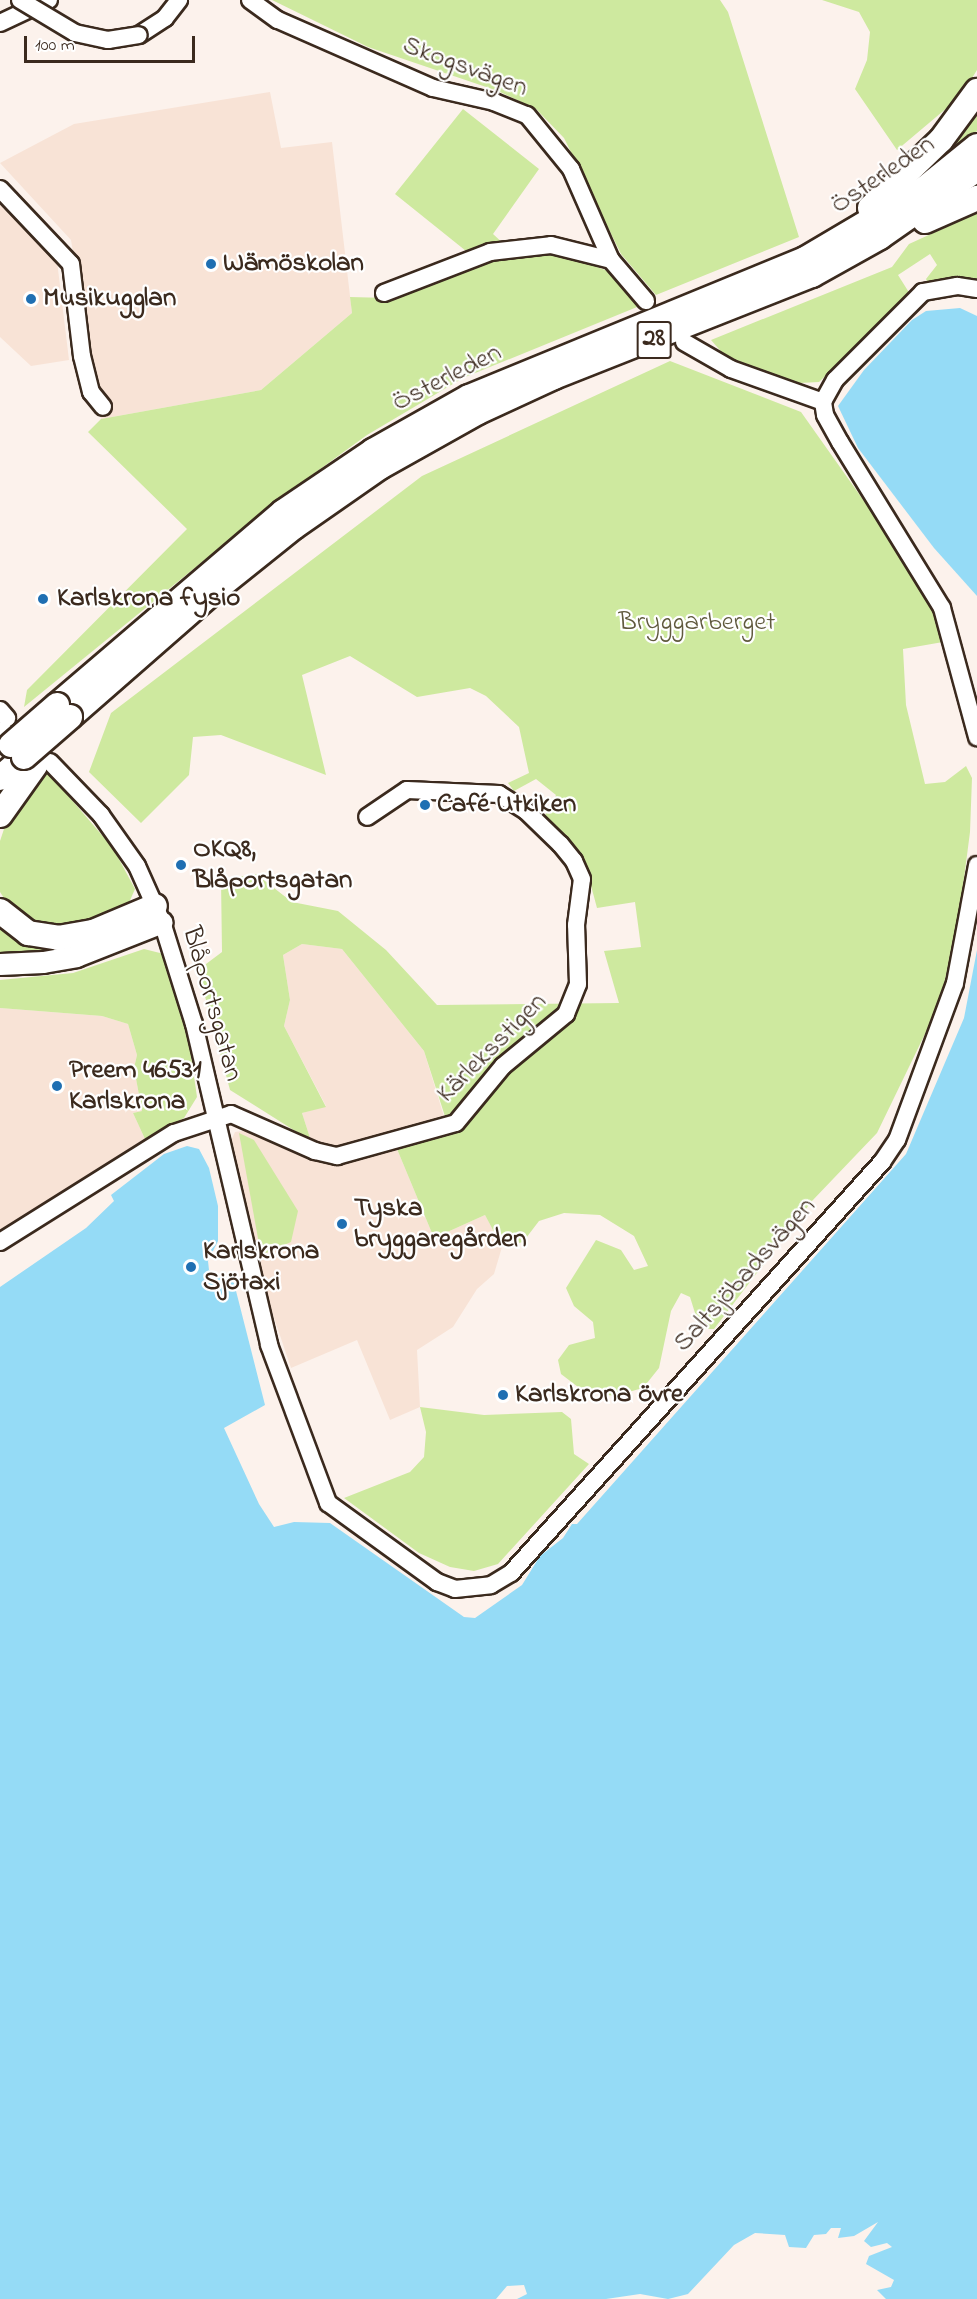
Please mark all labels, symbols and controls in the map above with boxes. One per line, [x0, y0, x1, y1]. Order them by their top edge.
scale bar [27, 24, 198, 62]
street label: Skogsvägen [398, 29, 532, 105]
text: 100 m [35, 33, 75, 59]
street label: Österleden [825, 129, 941, 221]
place label: Wämöskolan [223, 248, 364, 280]
marker: Wämöskolan [204, 257, 218, 271]
place label: Musikugglan [43, 283, 176, 315]
marker: Musikugglan [24, 292, 38, 306]
road number: 28 [636, 317, 672, 363]
street label: Österleden [387, 337, 507, 419]
place label: Karlskrona fysio [57, 583, 240, 615]
marker: Karlskrona fysio [34, 590, 52, 608]
park label: Bryggarberget [619, 607, 775, 639]
place label: Café Utkiken [437, 789, 576, 821]
marker: Café Utkiken [418, 798, 432, 812]
place label: OKQ8, Blåportsgatan [193, 833, 352, 896]
marker: OKQ8, Blåportsgatan [174, 858, 188, 872]
street label: Blåportsgatan [174, 923, 250, 1085]
street label: Kärleksstigen [430, 986, 554, 1110]
place label: Preem 46531 Karlskrona [69, 1054, 201, 1117]
marker: Preem 46531 Karlskrona [50, 1079, 64, 1093]
street label: Saltsjöbadsvägen [667, 1191, 823, 1359]
place label: Tyska bryggaregården [354, 1192, 527, 1255]
marker: Tyska bryggaregården [335, 1217, 349, 1231]
place label: Karlskrona Sjötaxi [203, 1235, 319, 1298]
marker: Karlskrona Sjötaxi [184, 1260, 198, 1274]
place label: Karlskrona övre [515, 1379, 683, 1411]
marker: Karlskrona övre [496, 1388, 510, 1402]

